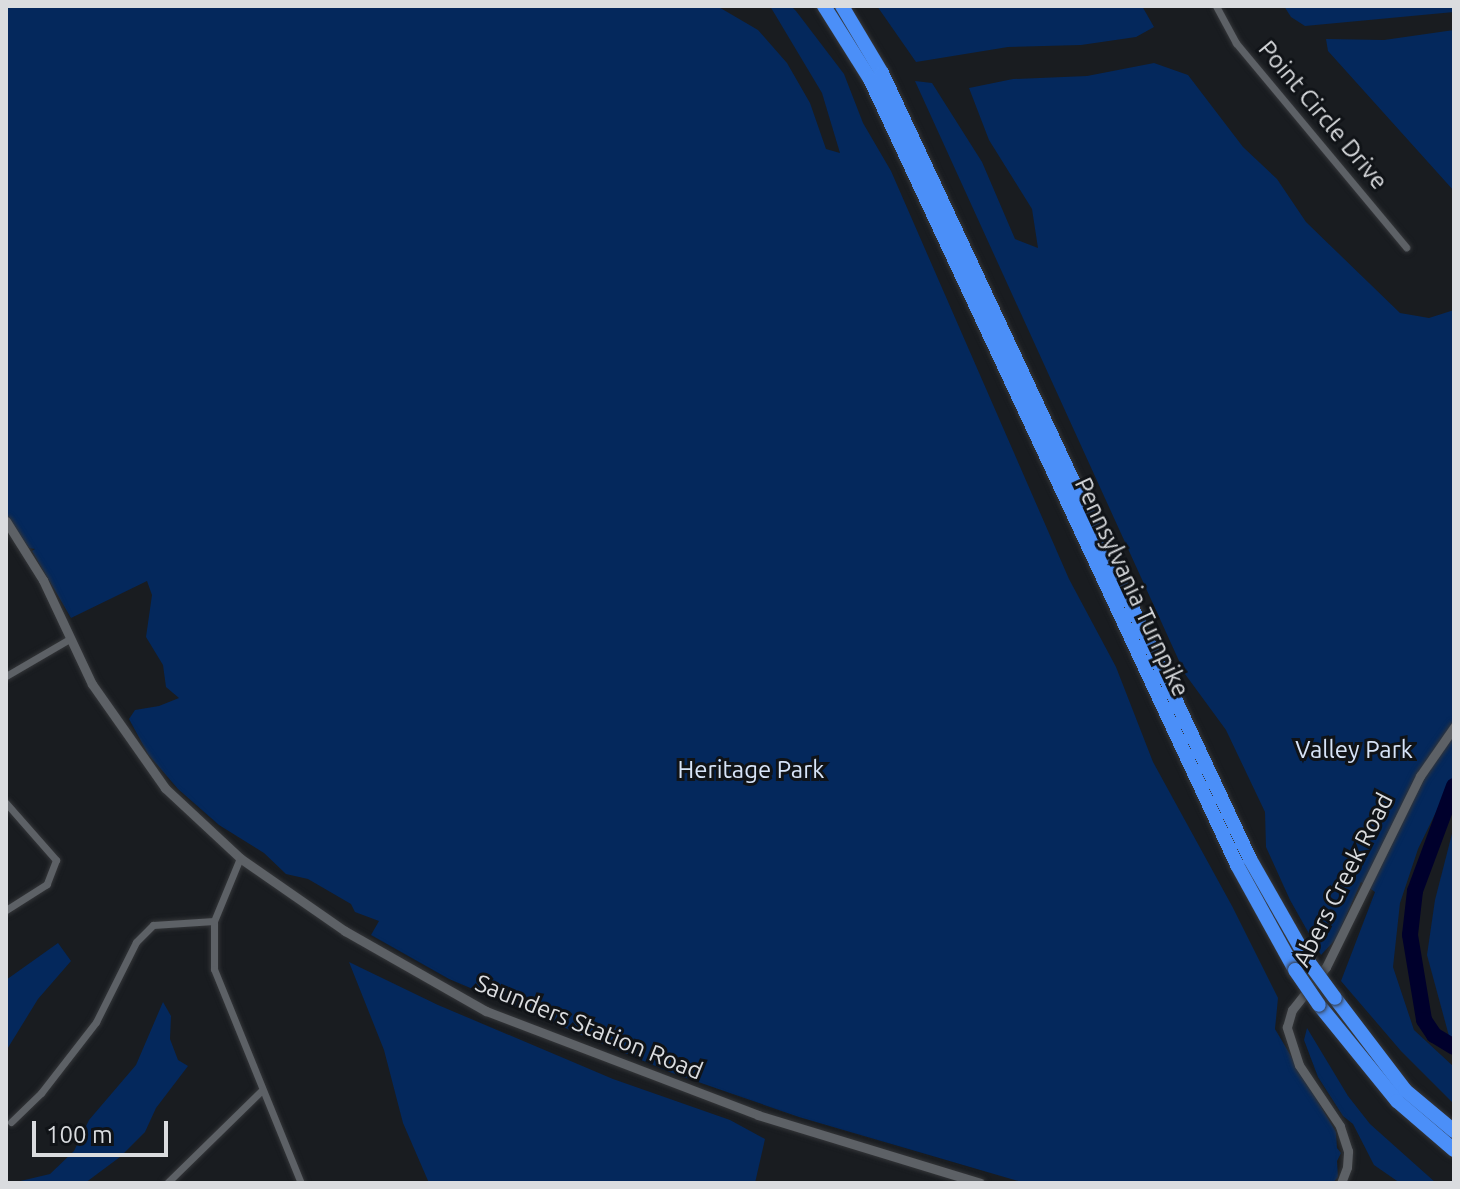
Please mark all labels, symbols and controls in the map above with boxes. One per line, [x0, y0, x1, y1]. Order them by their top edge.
street label: Point Circle Drive [1252, 35, 1394, 195]
street label: Pennsylvania Turnpike [1069, 473, 1195, 701]
park label: Valley Park [1295, 736, 1413, 764]
park label: Heritage Park [678, 756, 824, 784]
street label: Abers Creek Road [1287, 788, 1399, 972]
street label: Saunders Station Road [471, 968, 707, 1086]
scale bar [36, 1105, 172, 1155]
text: 100 m [46, 1121, 113, 1148]

